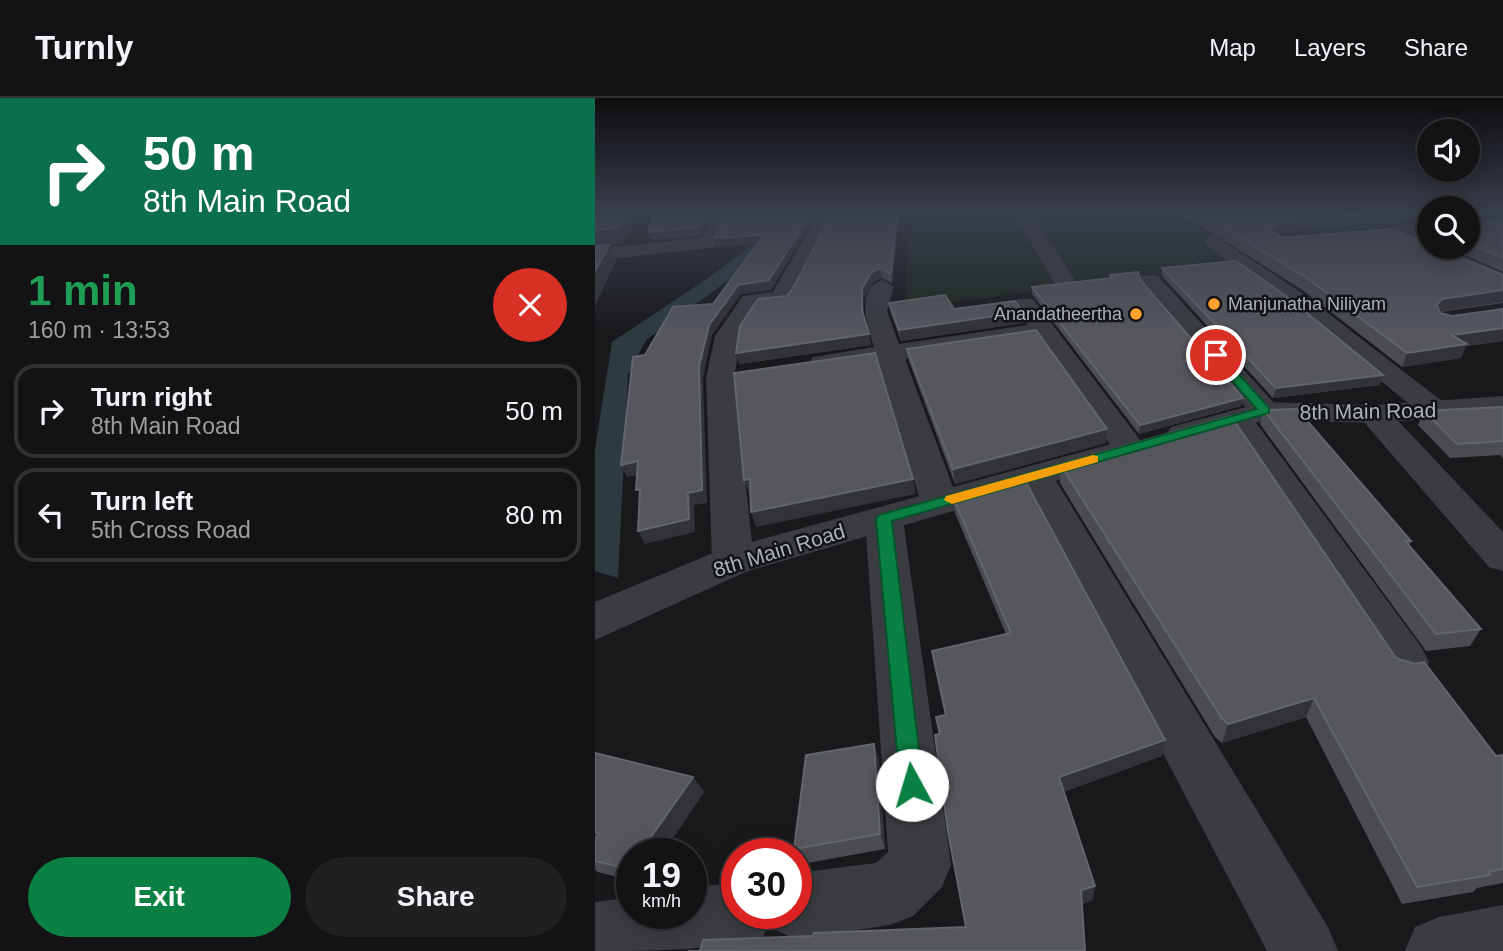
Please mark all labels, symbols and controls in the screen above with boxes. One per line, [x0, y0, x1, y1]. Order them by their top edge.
text: Turnly [35, 29, 133, 66]
text: Map [1209, 34, 1256, 61]
text: Layers [1294, 34, 1366, 61]
text: Share [1404, 34, 1468, 61]
map controls [1417, 119, 1480, 259]
button: sound [1417, 119, 1480, 182]
icon: right [28, 126, 119, 217]
text: 50 m [143, 126, 255, 180]
text: 8th Main Road [143, 183, 351, 219]
button: search [1417, 196, 1480, 259]
text: 1 min [28, 267, 138, 314]
button: close [493, 268, 567, 342]
place label: Manjunatha Niliyam [1228, 294, 1386, 314]
marker: Manjunatha Niliyam [1206, 296, 1222, 312]
place label: Anandatheertha [994, 304, 1123, 324]
marker: Anandatheertha [1128, 306, 1144, 322]
text: 160 m · 13:53 [28, 317, 170, 343]
pin [1186, 325, 1246, 385]
icon: arrive [1197, 336, 1235, 374]
text: Turn right [91, 382, 212, 412]
icon: right [32, 392, 70, 430]
text: 50 m [505, 396, 563, 426]
street label: 8th Main Road [1300, 398, 1436, 424]
text: 8th Main Road [91, 413, 241, 439]
text: Turn left [91, 486, 193, 516]
icon: left [32, 496, 70, 534]
text: 80 m [505, 500, 563, 530]
text: 5th Cross Road [91, 517, 251, 543]
street label: 8th Main Road [710, 519, 848, 581]
position arrow [875, 748, 949, 822]
speed limit sign: 30 [721, 838, 812, 929]
text: 19 [642, 855, 681, 894]
button: Exit [28, 857, 291, 937]
button: Share [305, 857, 567, 937]
text: km/h [642, 891, 681, 911]

